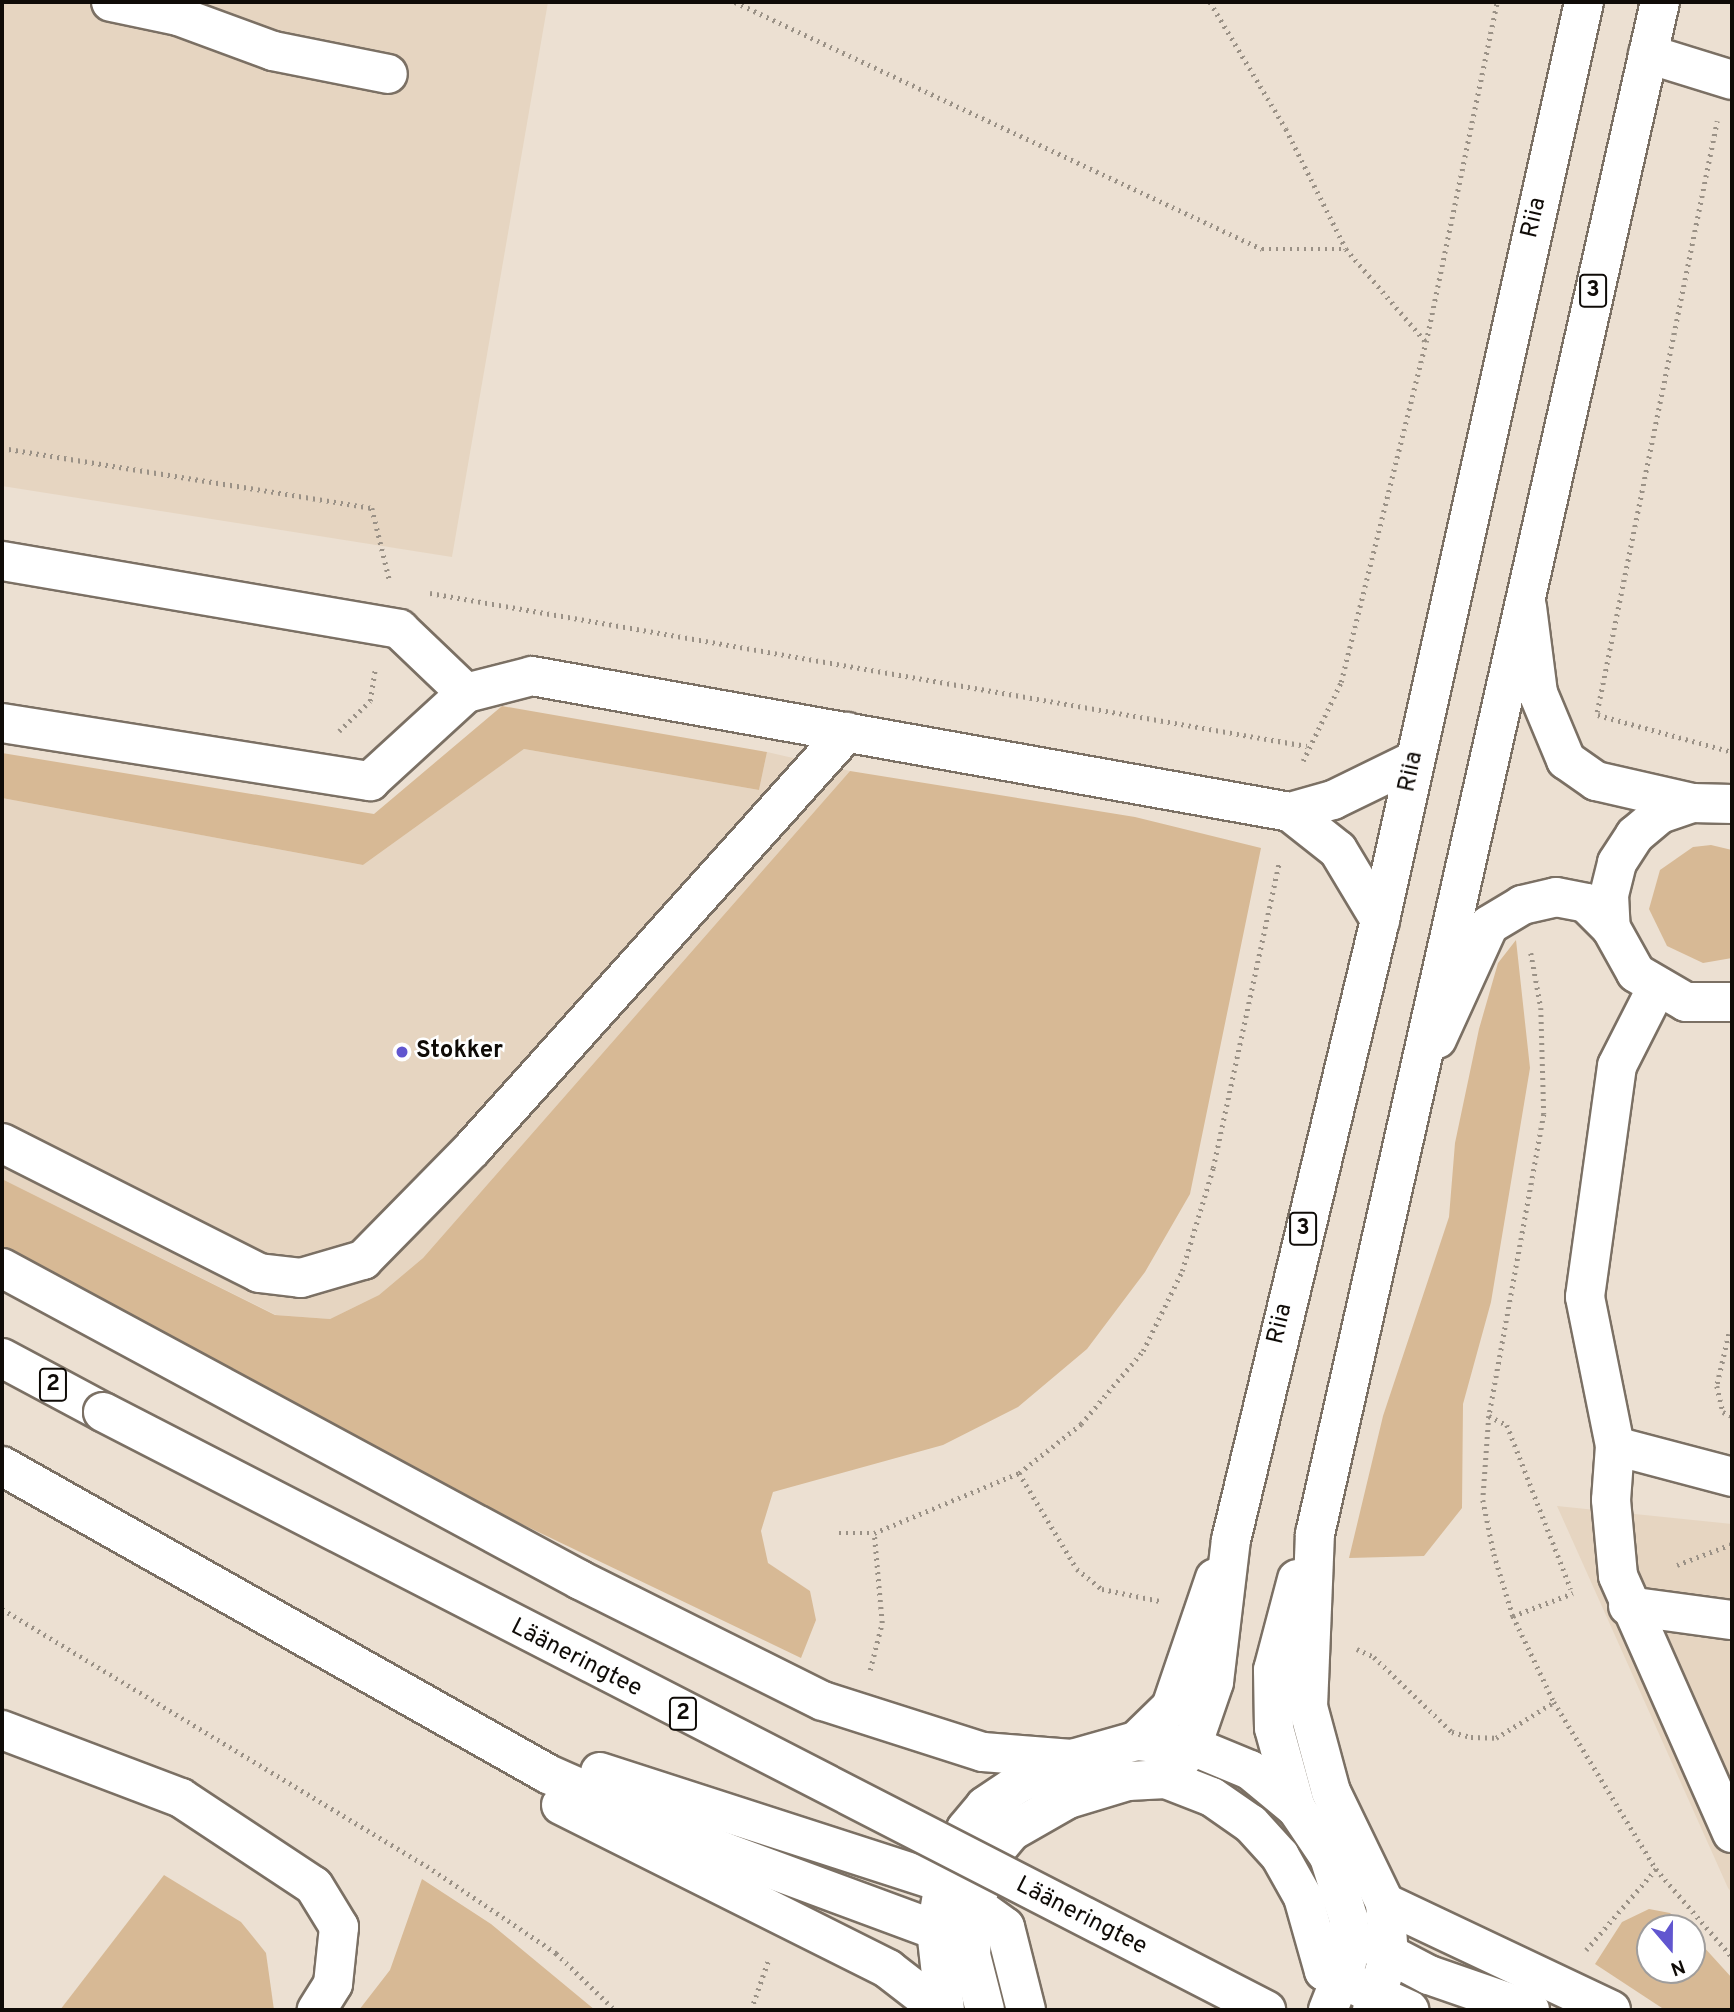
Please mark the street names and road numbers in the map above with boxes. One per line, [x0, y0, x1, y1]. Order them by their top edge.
street label: Riia [1516, 195, 1554, 241]
road number: 3 [1579, 272, 1607, 310]
street label: Riia [1394, 749, 1430, 795]
road number: 3 [1289, 1210, 1317, 1248]
street label: Riia [1262, 1301, 1300, 1347]
road number: 2 [37, 1366, 69, 1404]
street label: Lääneringtee [506, 1614, 646, 1704]
road number: 2 [667, 1694, 699, 1734]
street label: Lääneringtee [1011, 1872, 1151, 1962]

